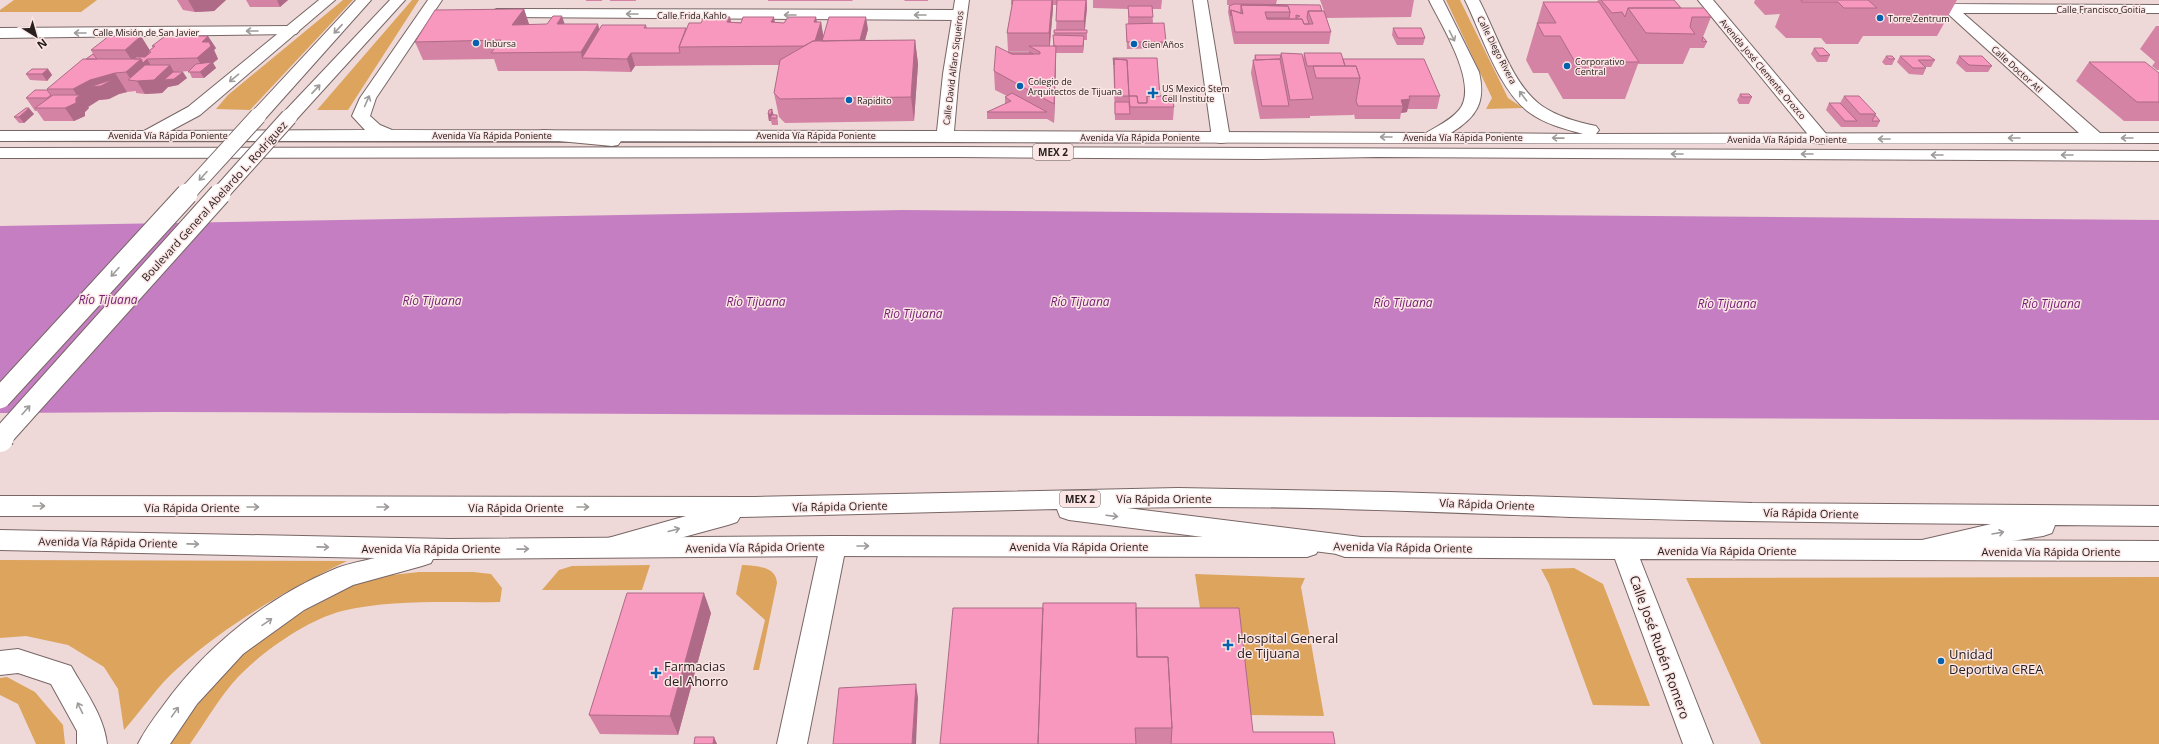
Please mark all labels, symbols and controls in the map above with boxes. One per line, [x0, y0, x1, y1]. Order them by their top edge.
street label: Calle Francisco Goitia [2056, 3, 2146, 16]
street label: Calle Frida Kahlo [657, 9, 727, 22]
one-way arrow [626, 10, 639, 18]
street label: Calle David Alfaro Siqueiros [940, 10, 966, 126]
one-way arrow [784, 11, 797, 19]
one-way arrow [914, 11, 927, 19]
place label: Torre Zentrum [1888, 12, 1950, 25]
marker: Torre Zentrum [1875, 13, 1885, 23]
street label: Calle Diego Rivera [1474, 14, 1520, 86]
north arrow [16, 16, 56, 56]
street label: Avenida José Clemente Orozco [1717, 16, 1809, 122]
one-way arrow [333, 24, 342, 34]
street label: Calle Misión de San Javier [93, 26, 200, 39]
one-way arrow [246, 27, 259, 35]
one-way arrow [74, 29, 87, 37]
one-way arrow [1449, 29, 1456, 41]
text: N [34, 36, 50, 53]
place label: Inbursa [484, 37, 516, 50]
marker: Inbursa [471, 38, 481, 48]
place label: Cien Años [1142, 38, 1184, 51]
marker: Cien Años [1129, 39, 1139, 49]
street label: Calle Doctor Atl [1989, 43, 2045, 95]
place label: Corporativo Central [1575, 55, 1625, 78]
marker: Corporativo Central [1562, 61, 1572, 71]
one-way arrow [228, 74, 239, 83]
place label: Colegio de Arquitectos de Tijuana [1028, 75, 1122, 98]
marker: Colegio de Arquitectos de Tijuana [1015, 81, 1025, 91]
place label: US Mexico Stem Cell Institute [1162, 82, 1230, 105]
one-way arrow [311, 84, 320, 94]
marker: US Mexico Stem Cell Institute [1147, 87, 1159, 99]
one-way arrow [1518, 90, 1527, 101]
place label: Rapidito [857, 94, 892, 107]
one-way arrow [364, 95, 372, 107]
marker: Rapidito [844, 95, 854, 105]
street label: Boulevard General Abelardo L. Rodríguez [138, 118, 290, 284]
street label: Avenida Vía Rápida Poniente [108, 129, 228, 142]
street label: Avenida Vía Rápida Poniente [432, 129, 552, 142]
street label: Avenida Vía Rápida Poniente [756, 129, 876, 142]
street label: Avenida Vía Rápida Poniente [1080, 131, 1200, 144]
street label: Avenida Vía Rápida Poniente [1403, 131, 1523, 144]
one-way arrow [1380, 133, 1393, 141]
street label: Avenida Vía Rápida Poniente [1727, 133, 1847, 146]
one-way arrow [1552, 134, 1565, 142]
one-way arrow [2008, 134, 2021, 142]
one-way arrow [2121, 134, 2134, 142]
one-way arrow [1878, 135, 1891, 143]
road number: MEX 2 [1033, 144, 1073, 160]
one-way arrow [1671, 150, 1684, 158]
one-way arrow [1801, 150, 1814, 158]
one-way arrow [1931, 151, 1944, 159]
one-way arrow [2061, 151, 2074, 159]
one-way arrow [198, 171, 208, 181]
one-way arrow [111, 267, 120, 277]
water label: Río Tijuana [78, 291, 138, 308]
water label: Río Tijuana [402, 292, 462, 309]
water label: Río Tijuana [726, 293, 786, 310]
water label: Río Tijuana [1050, 293, 1110, 310]
water label: Río Tijuana [1373, 294, 1433, 311]
water label: Río Tijuana [1697, 295, 1757, 312]
water label: Río Tijuana [2021, 295, 2081, 312]
water label: Rio Tijuana [883, 305, 943, 322]
one-way arrow [21, 406, 30, 416]
road number: MEX 2 [1060, 491, 1100, 507]
street label: Vía Rápida Oriente [1116, 491, 1212, 506]
street label: Vía Rápida Oriente [1439, 495, 1535, 513]
street label: Vía Rápida Oriente [792, 498, 888, 514]
street label: Vía Rápida Oriente [144, 500, 240, 515]
street label: Vía Rápida Oriente [468, 500, 564, 515]
one-way arrow [32, 502, 45, 510]
one-way arrow [246, 503, 259, 511]
one-way arrow [376, 503, 389, 511]
one-way arrow [576, 503, 589, 511]
street label: Vía Rápida Oriente [1763, 505, 1859, 521]
one-way arrow [1105, 512, 1118, 519]
one-way arrow [668, 526, 681, 533]
one-way arrow [1991, 529, 2004, 537]
street label: Avenida Vía Rápida Oriente [38, 533, 178, 551]
street label: Avenida Vía Rápida Oriente [685, 538, 825, 556]
street label: Avenida Vía Rápida Oriente [1333, 538, 1473, 556]
street label: Avenida Vía Rápida Oriente [1009, 539, 1149, 554]
one-way arrow [186, 540, 199, 548]
street label: Avenida Vía Rápida Oriente [361, 541, 501, 556]
one-way arrow [856, 542, 869, 550]
one-way arrow [316, 543, 329, 551]
street label: Avenida Vía Rápida Oriente [1657, 543, 1797, 558]
street label: Avenida Vía Rápida Oriente [1981, 544, 2121, 559]
one-way arrow [516, 545, 529, 552]
street label: Calle José Rubén Romero [1626, 573, 1694, 722]
one-way arrow [261, 618, 272, 626]
place label: Hospital General de Tijuana [1237, 629, 1338, 662]
marker: Hospital General de Tijuana [1222, 639, 1234, 651]
place label: Unidad Deportiva CREA [1949, 645, 2044, 678]
marker: Unidad Deportiva CREA [1936, 656, 1946, 666]
place label: Farmacias del Ahorro [664, 657, 729, 690]
marker: Farmacias del Ahorro [651, 668, 661, 678]
one-way arrow [76, 702, 83, 714]
one-way arrow [171, 707, 179, 718]

